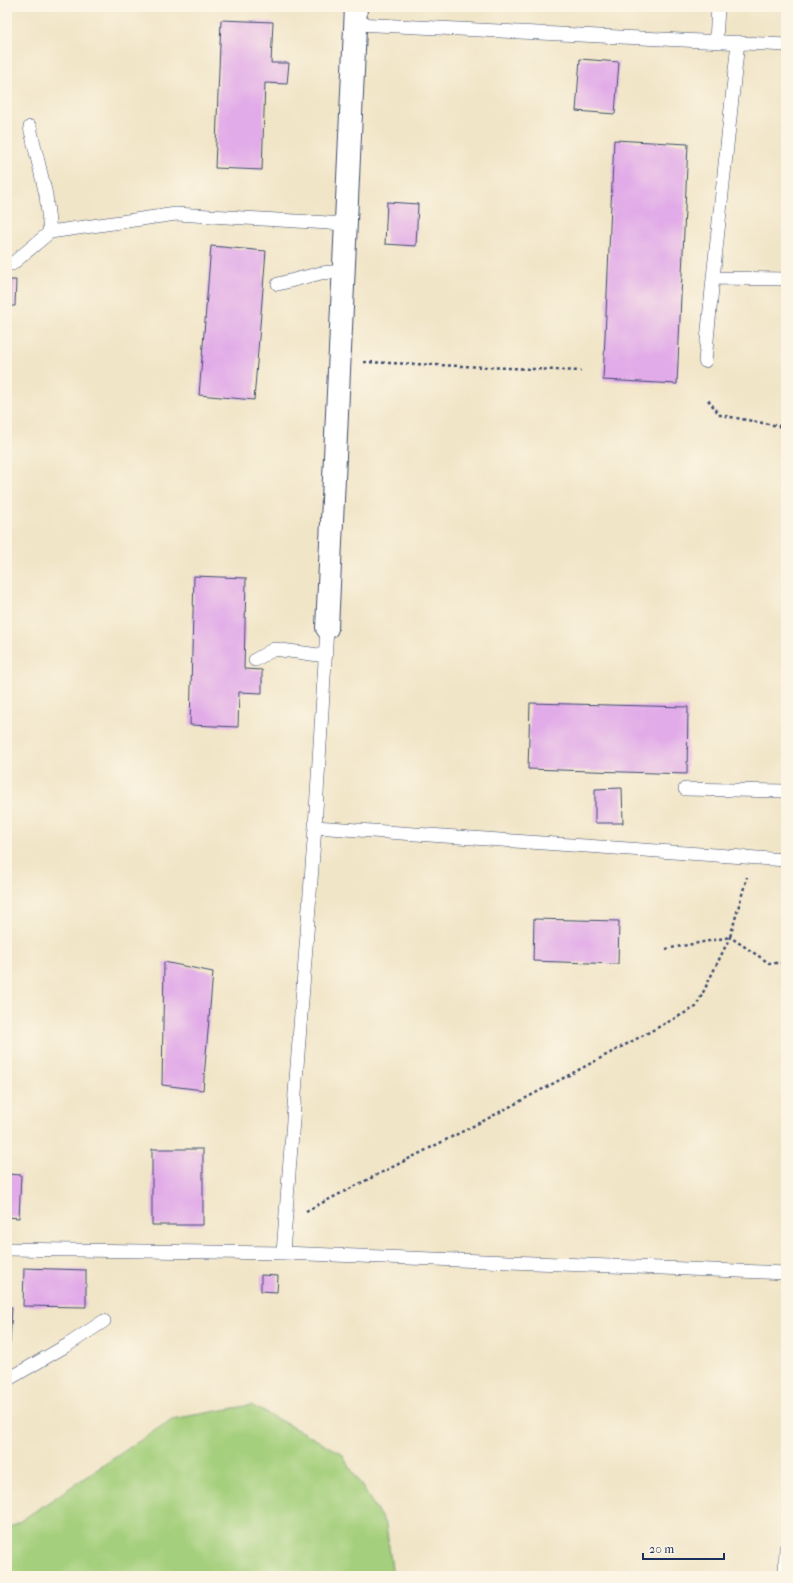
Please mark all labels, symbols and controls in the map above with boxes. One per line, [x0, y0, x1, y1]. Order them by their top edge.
scale bar [643, 1535, 724, 1561]
text: 20 m [649, 1542, 674, 1556]

